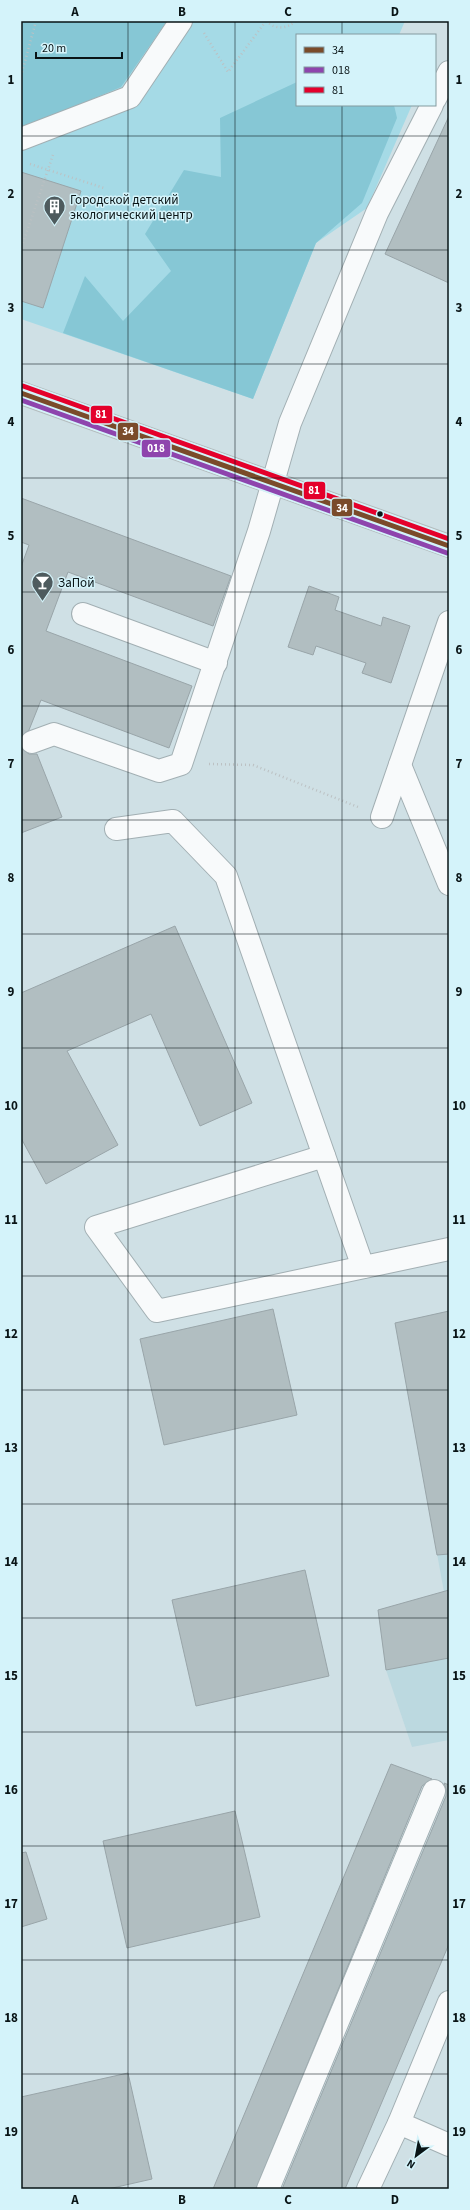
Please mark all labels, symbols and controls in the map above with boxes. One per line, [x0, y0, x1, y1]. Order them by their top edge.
text: A [70, 3, 79, 21]
text: B [178, 3, 186, 21]
text: C [284, 3, 292, 21]
text: D [391, 3, 399, 21]
scale bar [36, 34, 122, 60]
legend [296, 34, 436, 106]
text: 20 m [42, 40, 66, 57]
text: 34 [332, 42, 344, 59]
text: 018 [332, 62, 350, 79]
text: 1 [8, 71, 15, 89]
text: 1 [456, 71, 463, 89]
text: 81 [332, 82, 344, 99]
text: 2 [8, 185, 15, 203]
text: 2 [456, 185, 463, 203]
place label: Городской детский экологический центр [70, 191, 193, 224]
building icon: Городской детский экологический центр [42, 193, 68, 226]
text: 3 [8, 299, 15, 317]
text: 3 [456, 299, 463, 317]
line badge: 81 [90, 405, 113, 424]
text: 81 [95, 407, 107, 422]
text: 4 [8, 413, 15, 431]
text: 4 [456, 413, 463, 431]
line badge: 34 [117, 422, 139, 441]
text: 34 [122, 424, 134, 439]
line badge: 018 [141, 439, 171, 458]
text: 018 [147, 441, 165, 456]
line badge: 81 [303, 481, 326, 500]
text: 81 [308, 483, 320, 498]
line badge: 34 [331, 498, 353, 517]
text: 34 [336, 501, 348, 516]
unlabelled marker [375, 509, 385, 519]
text: 5 [8, 527, 15, 545]
text: 5 [456, 527, 463, 545]
bar icon: ЗаПой [30, 569, 56, 602]
place label: ЗаПой [58, 574, 94, 592]
text: 6 [8, 641, 15, 659]
text: 6 [456, 641, 463, 659]
text: 7 [8, 755, 15, 773]
text: 7 [456, 755, 463, 773]
text: 8 [8, 869, 15, 887]
text: 8 [456, 869, 463, 887]
text: 9 [8, 983, 15, 1001]
text: 9 [456, 983, 463, 1001]
text: 10 [4, 1097, 18, 1115]
text: 10 [452, 1097, 466, 1115]
text: 11 [4, 1211, 18, 1229]
text: 11 [452, 1211, 466, 1229]
text: 12 [4, 1325, 18, 1343]
text: 12 [452, 1325, 466, 1343]
text: 13 [4, 1439, 18, 1457]
text: 13 [452, 1439, 466, 1457]
text: 14 [4, 1553, 18, 1571]
text: 14 [452, 1553, 466, 1571]
text: 15 [4, 1667, 18, 1685]
text: 15 [452, 1667, 466, 1685]
text: 16 [4, 1781, 18, 1799]
text: 16 [452, 1781, 466, 1799]
text: 17 [4, 1895, 18, 1913]
text: 17 [452, 1895, 466, 1913]
text: 18 [4, 2009, 18, 2027]
text: 18 [452, 2009, 466, 2027]
text: 19 [4, 2123, 18, 2141]
text: 19 [452, 2123, 466, 2141]
north arrow [396, 2136, 436, 2176]
text: N [404, 2156, 418, 2172]
text: A [70, 2191, 79, 2209]
text: B [178, 2191, 186, 2209]
text: C [284, 2191, 292, 2209]
text: D [391, 2191, 399, 2209]

